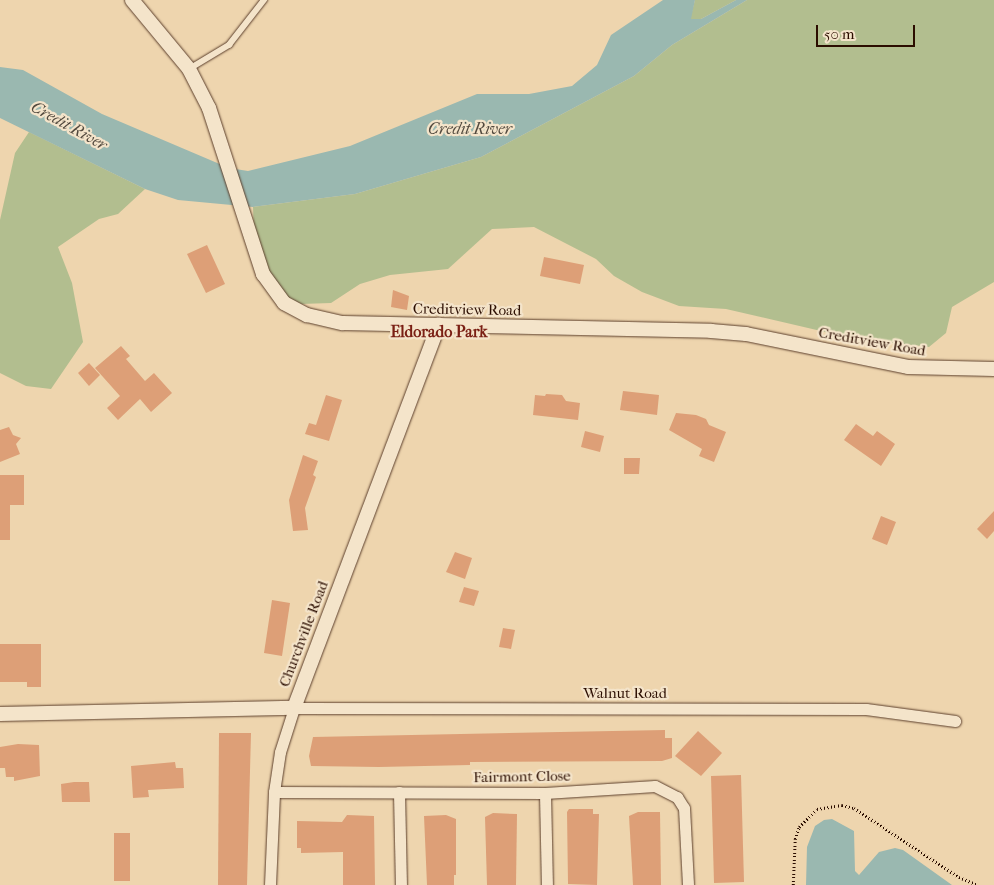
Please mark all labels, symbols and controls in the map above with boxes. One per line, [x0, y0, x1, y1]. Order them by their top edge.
scale bar [819, 15, 918, 47]
text: 50 m [824, 25, 854, 43]
water label: Credit River [28, 97, 110, 155]
water label: Credit River [428, 119, 512, 139]
street label: Creditview Road [413, 300, 521, 320]
district label: Eldorado Park [390, 322, 488, 342]
street label: Creditview Road [817, 324, 927, 360]
street label: Churchville Road [276, 578, 332, 690]
street label: Walnut Road [583, 685, 667, 703]
street label: Fairmont Close [473, 767, 571, 787]

